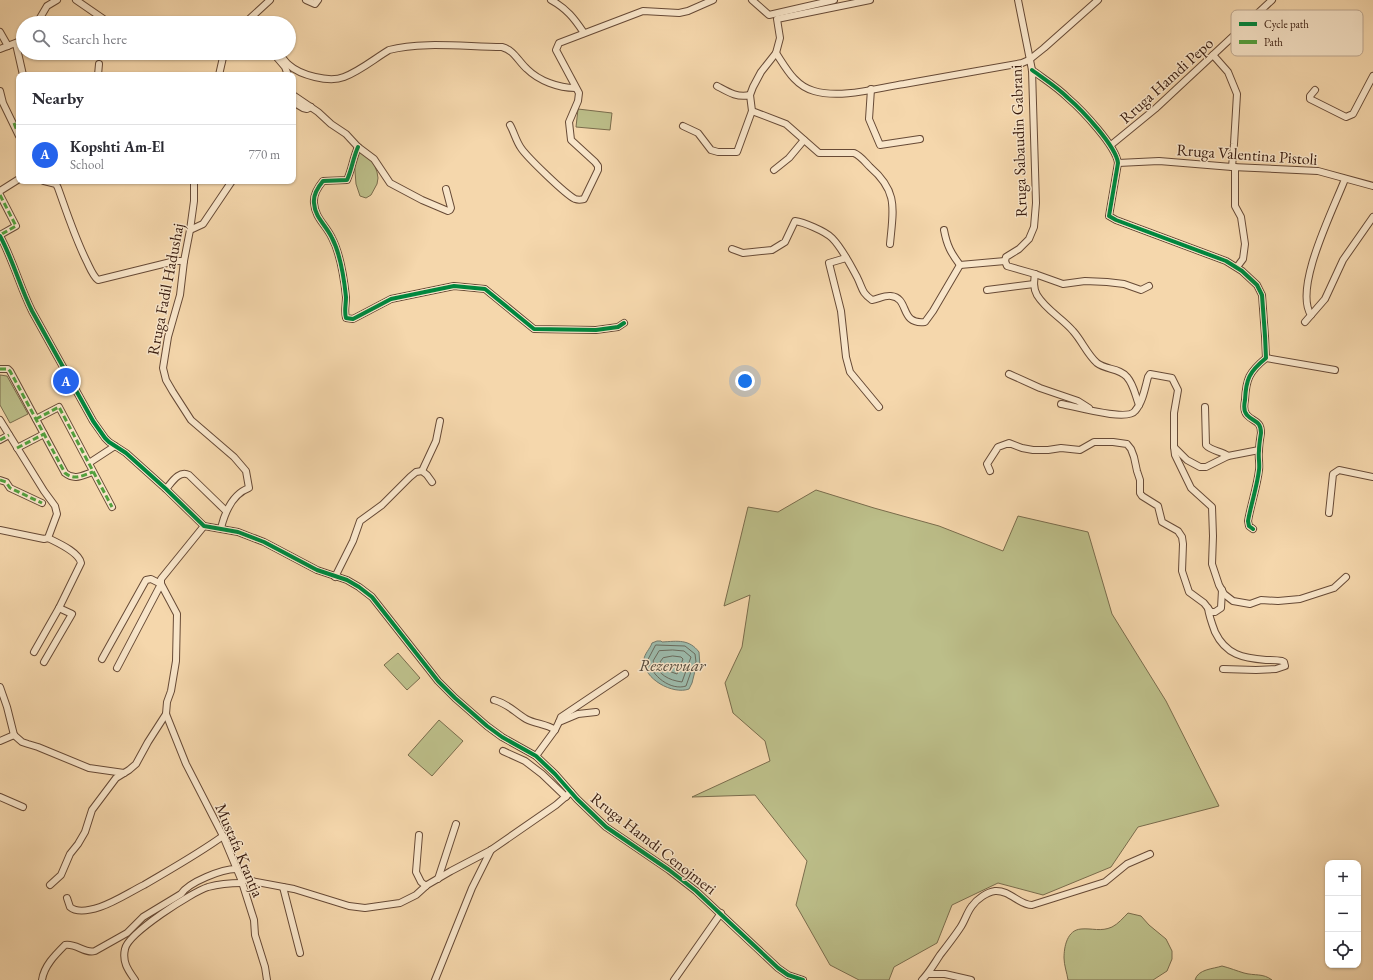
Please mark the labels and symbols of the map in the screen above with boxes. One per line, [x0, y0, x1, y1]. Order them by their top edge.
legend [1231, 10, 1363, 56]
text: Cycle path [1264, 17, 1309, 31]
street label: Rruga Hamdi Pepo [1115, 33, 1218, 128]
text: Path [1264, 35, 1283, 49]
street label: Rruga Sabaudin Gabrani [1005, 64, 1032, 217]
street label: Rruga Valentina Pistoli [1176, 139, 1318, 170]
street label: Rruga Fadil Hadushaj [142, 221, 189, 357]
pin: A [53, 366, 79, 396]
your location [735, 371, 755, 391]
water label: Rezervuar [639, 654, 707, 676]
street label: Rruga Hamdi Cenojmeri [586, 788, 721, 899]
street label: Mustafa Krantja [210, 800, 269, 901]

